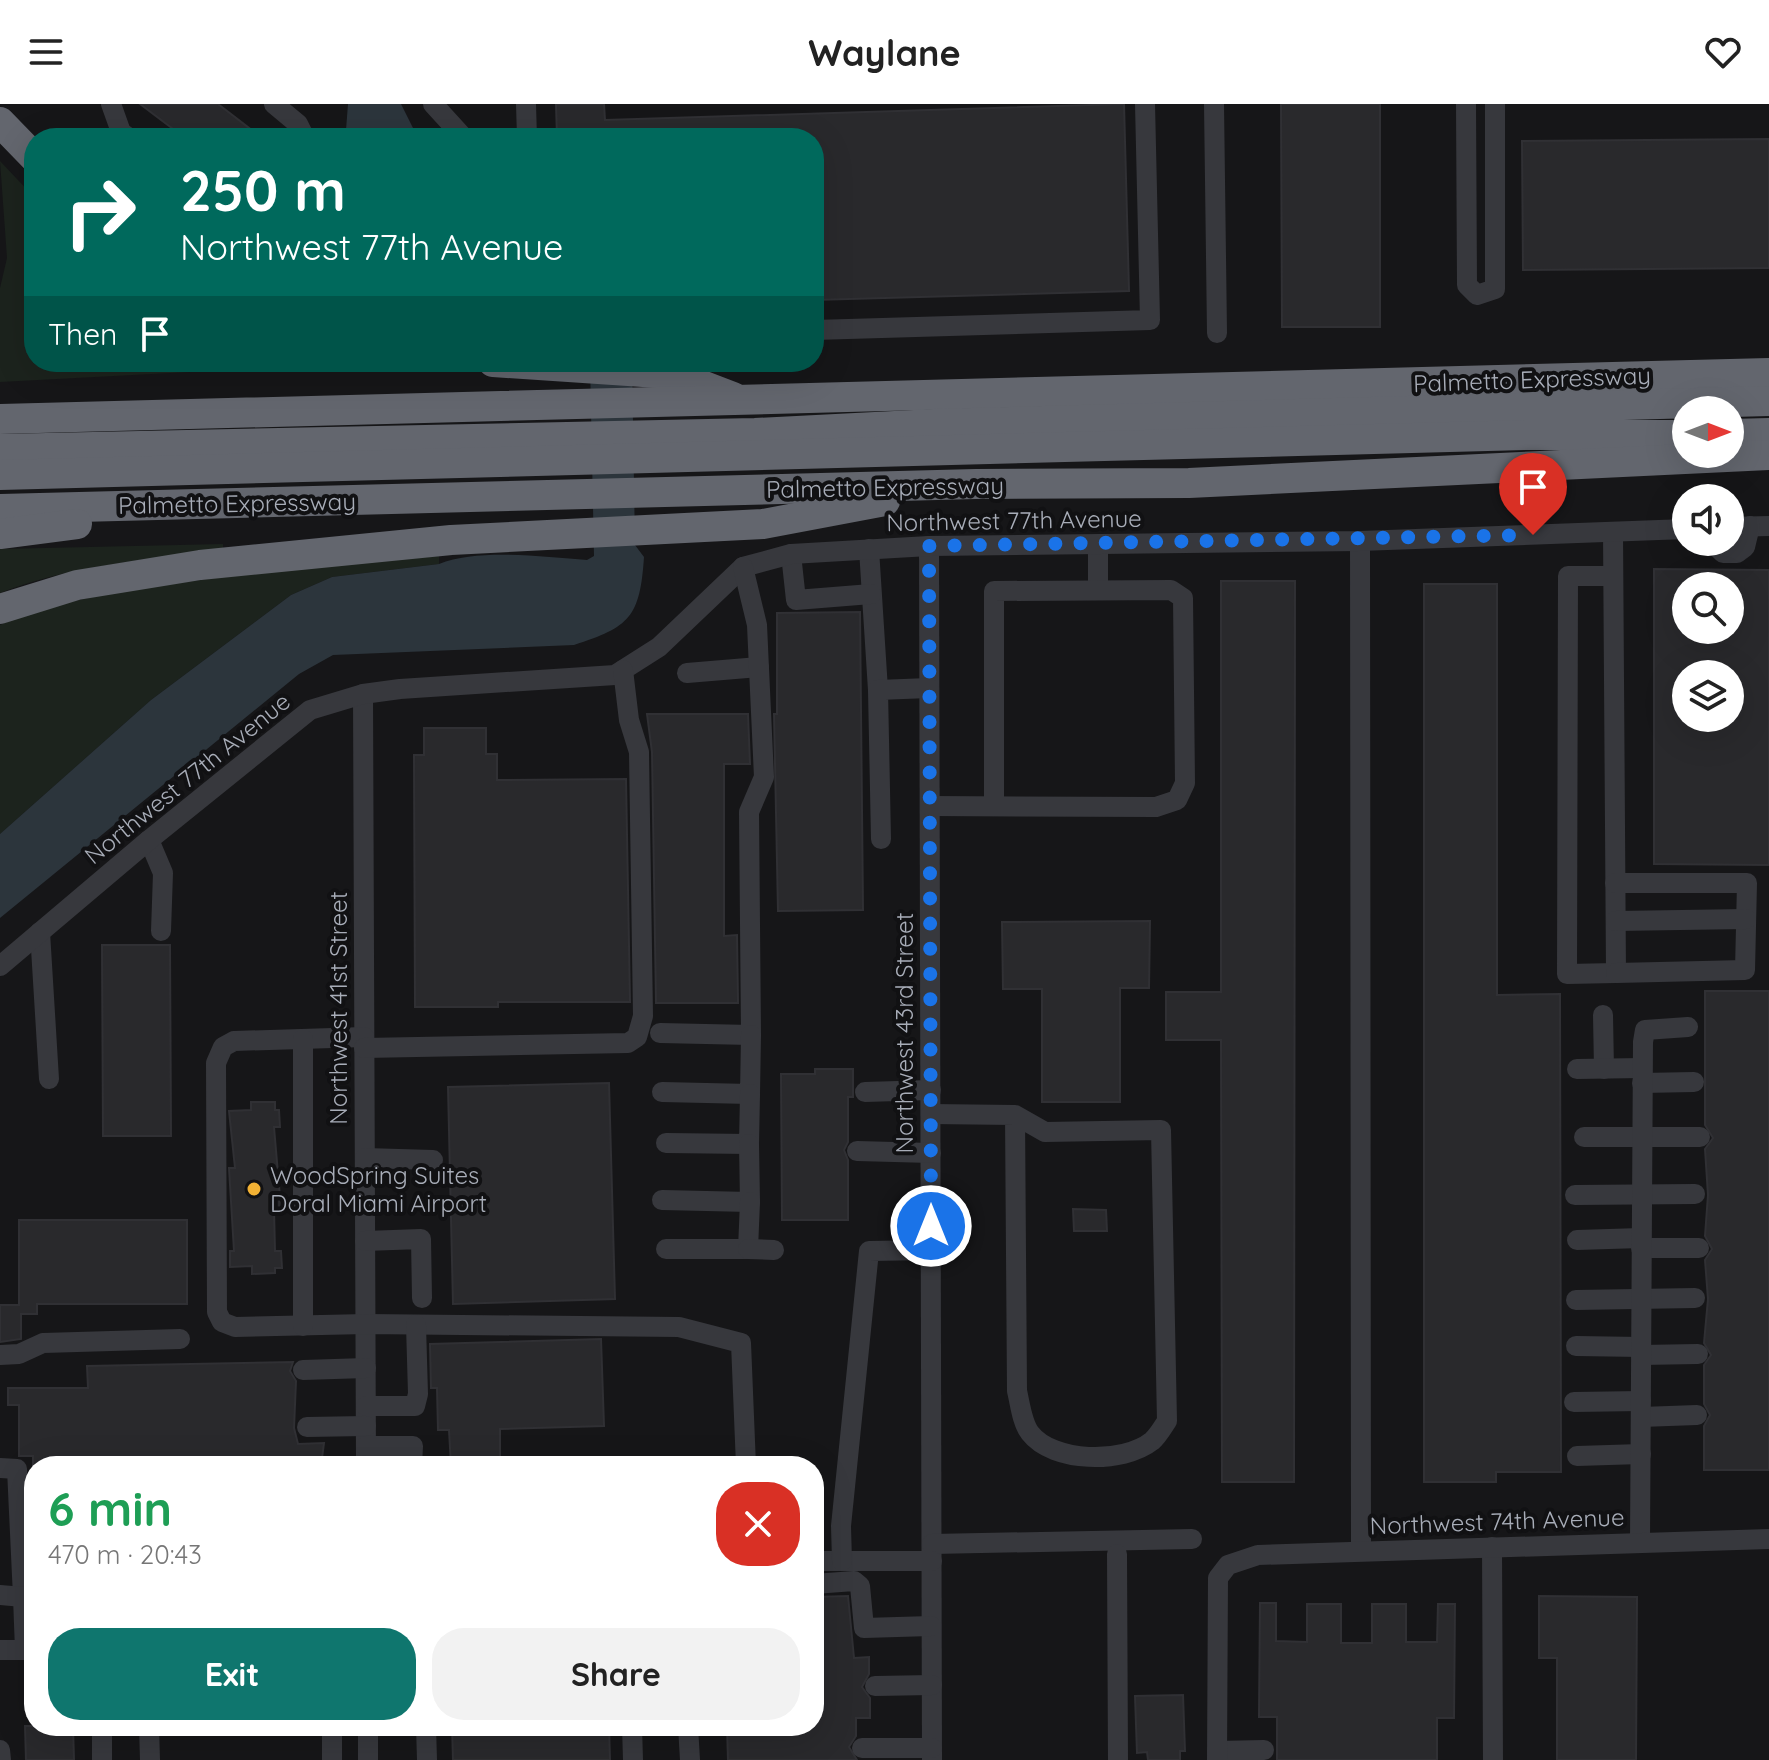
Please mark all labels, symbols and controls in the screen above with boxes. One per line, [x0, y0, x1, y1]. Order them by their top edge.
icon: menu [24, 30, 68, 74]
text: Waylane [808, 30, 961, 75]
icon: heart [1701, 30, 1745, 74]
text: 250 m [180, 155, 346, 225]
icon: right [48, 160, 152, 264]
text: Northwest 77th Avenue [180, 224, 563, 269]
icon: arrive [133, 312, 177, 356]
text: Then [48, 315, 117, 353]
street label: Palmetto Expressway [1413, 360, 1651, 398]
north arrow [1672, 396, 1744, 468]
map controls [1672, 396, 1744, 732]
pin [1499, 453, 1567, 535]
icon: arrive [1511, 465, 1555, 509]
street label: Palmetto Expressway [766, 470, 1004, 504]
button: sound [1672, 484, 1744, 556]
street label: Palmetto Expressway [118, 486, 356, 520]
street label: Northwest 77th Avenue [886, 503, 1142, 537]
button: search [1672, 572, 1744, 644]
button: layers [1672, 660, 1744, 732]
street label: Northwest 77th Avenue [78, 686, 296, 870]
street label: Northwest 41st Street [323, 891, 353, 1125]
street label: Northwest 43rd Street [889, 912, 919, 1154]
place label: WoodSpring Suites Doral Miami Airport [270, 1160, 487, 1218]
marker: WoodSpring Suites Doral Miami Airport [245, 1180, 263, 1198]
position arrow [889, 1184, 973, 1268]
text: 6 min [48, 1478, 172, 1538]
button: close [716, 1482, 800, 1566]
street label: Northwest 74th Avenue [1369, 1502, 1625, 1540]
text: 470 m · 20:43 [48, 1538, 202, 1571]
button: Exit [48, 1628, 416, 1720]
button: Share [432, 1628, 800, 1720]

